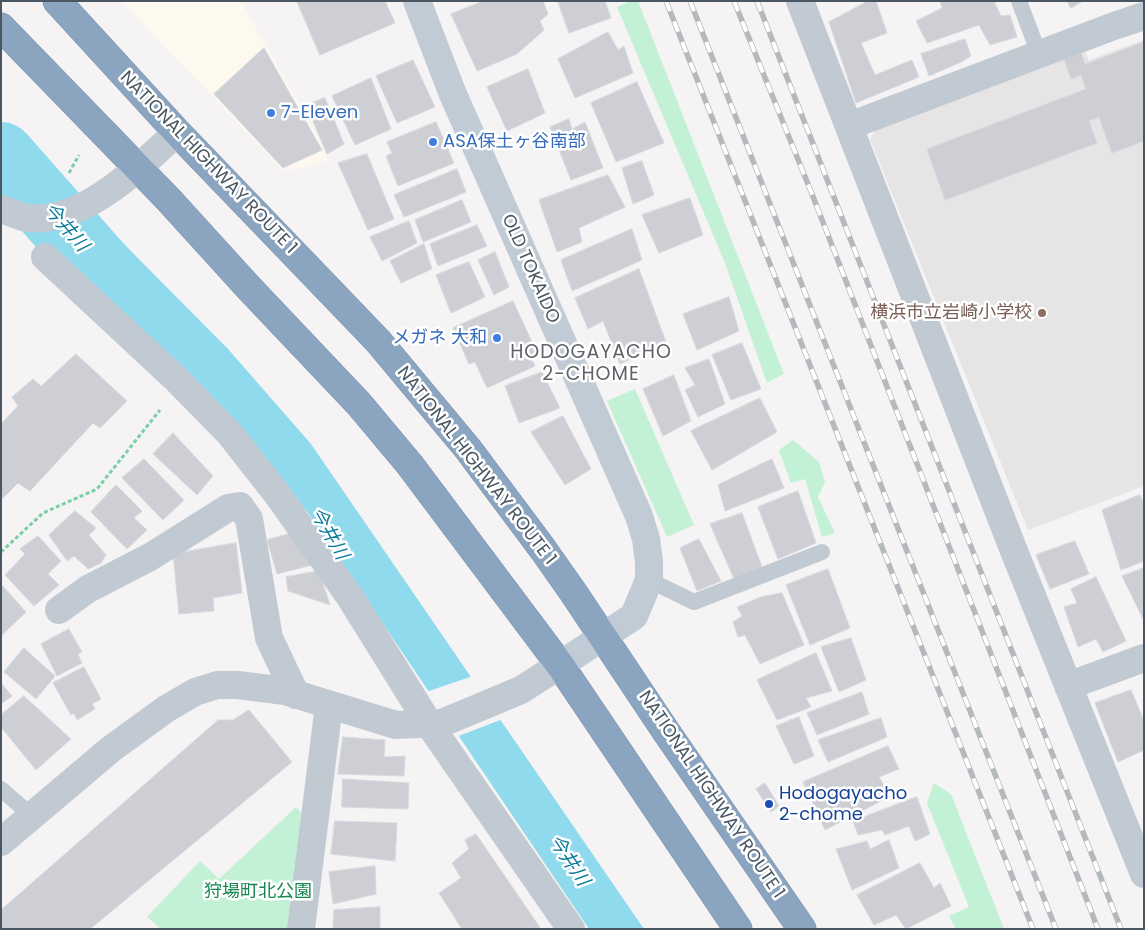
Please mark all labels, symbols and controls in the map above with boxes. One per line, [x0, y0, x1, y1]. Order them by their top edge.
street label: NATIONAL HIGHWAY ROUTE 1 [115, 67, 301, 259]
place label: 7-Eleven [281, 102, 358, 124]
marker: 7-Eleven [265, 107, 277, 119]
place label: ASA保土ヶ谷南部 [443, 131, 586, 153]
marker: ASA保土ヶ谷南部 [427, 136, 439, 148]
water label: 今井川 [38, 199, 92, 257]
street label: OLD TOKAIDO [496, 211, 564, 327]
place label: 横浜市立岩崎小学校 [870, 302, 1032, 324]
marker: 横浜市立岩崎小学校 [1036, 307, 1048, 319]
place label: メガネ 大和 [392, 327, 487, 349]
marker: メガネ 大和 [491, 332, 503, 344]
district label: HODOGAYACHO 2-CHOME [509, 342, 673, 386]
street label: NATIONAL HIGHWAY ROUTE 1 [392, 363, 560, 569]
water label: 今井川 [304, 504, 352, 564]
street label: NATIONAL HIGHWAY ROUTE 1 [633, 687, 789, 903]
place label: Hodogayacho 2-chome [779, 783, 907, 826]
marker: Hodogayacho 2-chome [763, 798, 775, 810]
water label: 今井川 [543, 831, 593, 891]
park label: 狩場町北公園 [204, 881, 312, 903]

